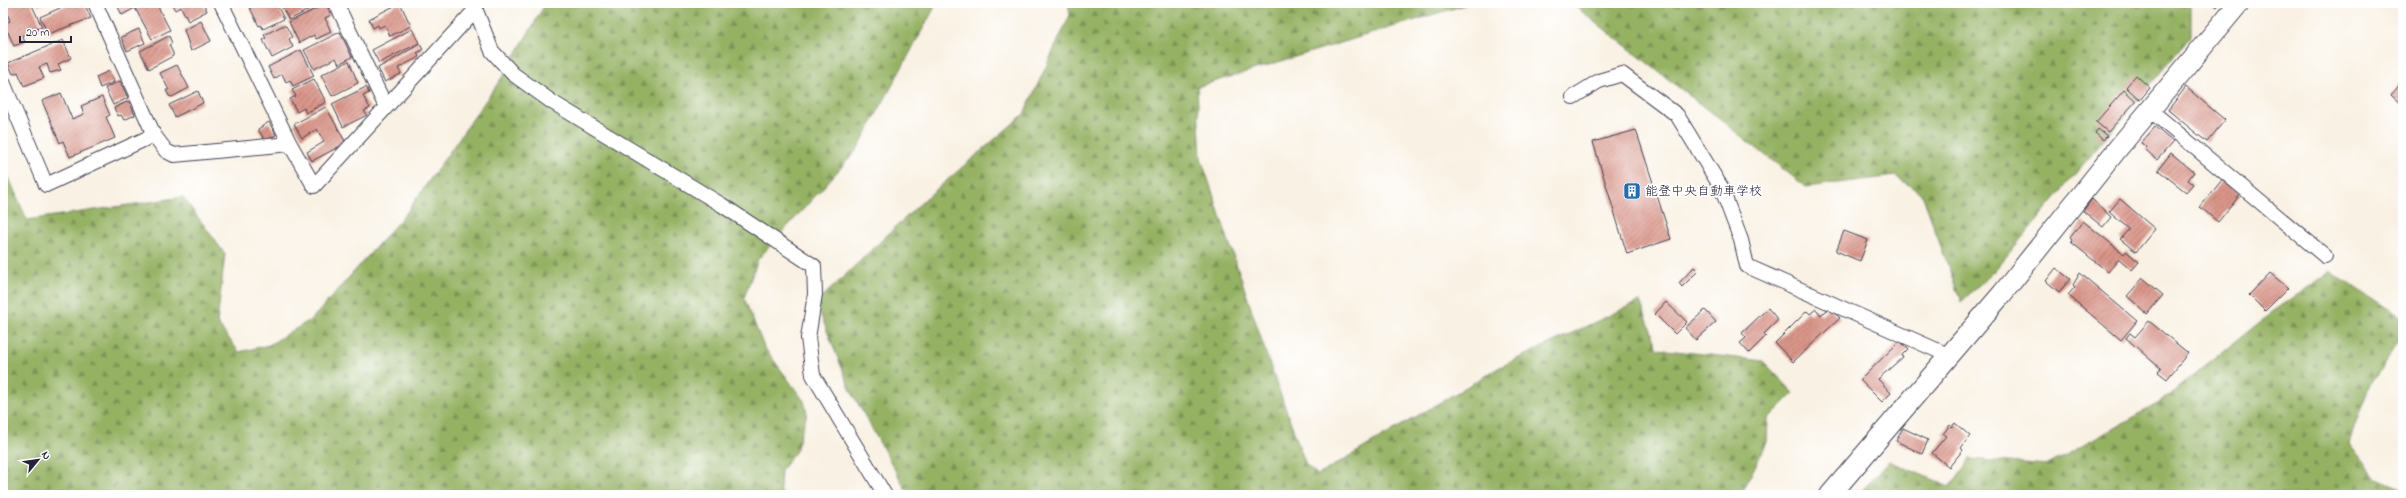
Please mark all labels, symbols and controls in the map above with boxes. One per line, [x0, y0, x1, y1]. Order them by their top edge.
scale bar [20, 18, 71, 44]
text: 20 m [26, 24, 49, 42]
building icon: 能登中央自動車学校 [1622, 181, 1642, 201]
place label: 能登中央自動車学校 [1645, 182, 1762, 201]
north arrow [18, 440, 58, 480]
text: N [37, 449, 55, 463]

